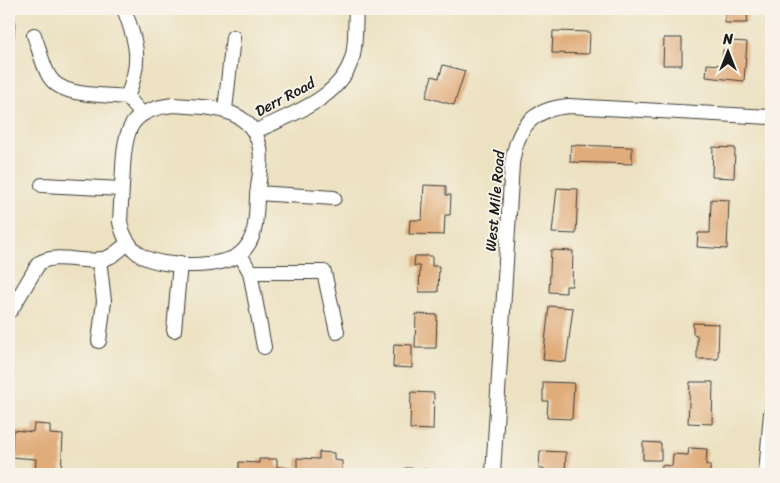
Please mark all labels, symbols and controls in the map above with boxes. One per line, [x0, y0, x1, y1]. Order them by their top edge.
text: N [722, 27, 733, 52]
north arrow [702, 28, 752, 78]
street label: Derr Road [250, 70, 321, 124]
street label: West Mile Road [478, 148, 512, 252]

